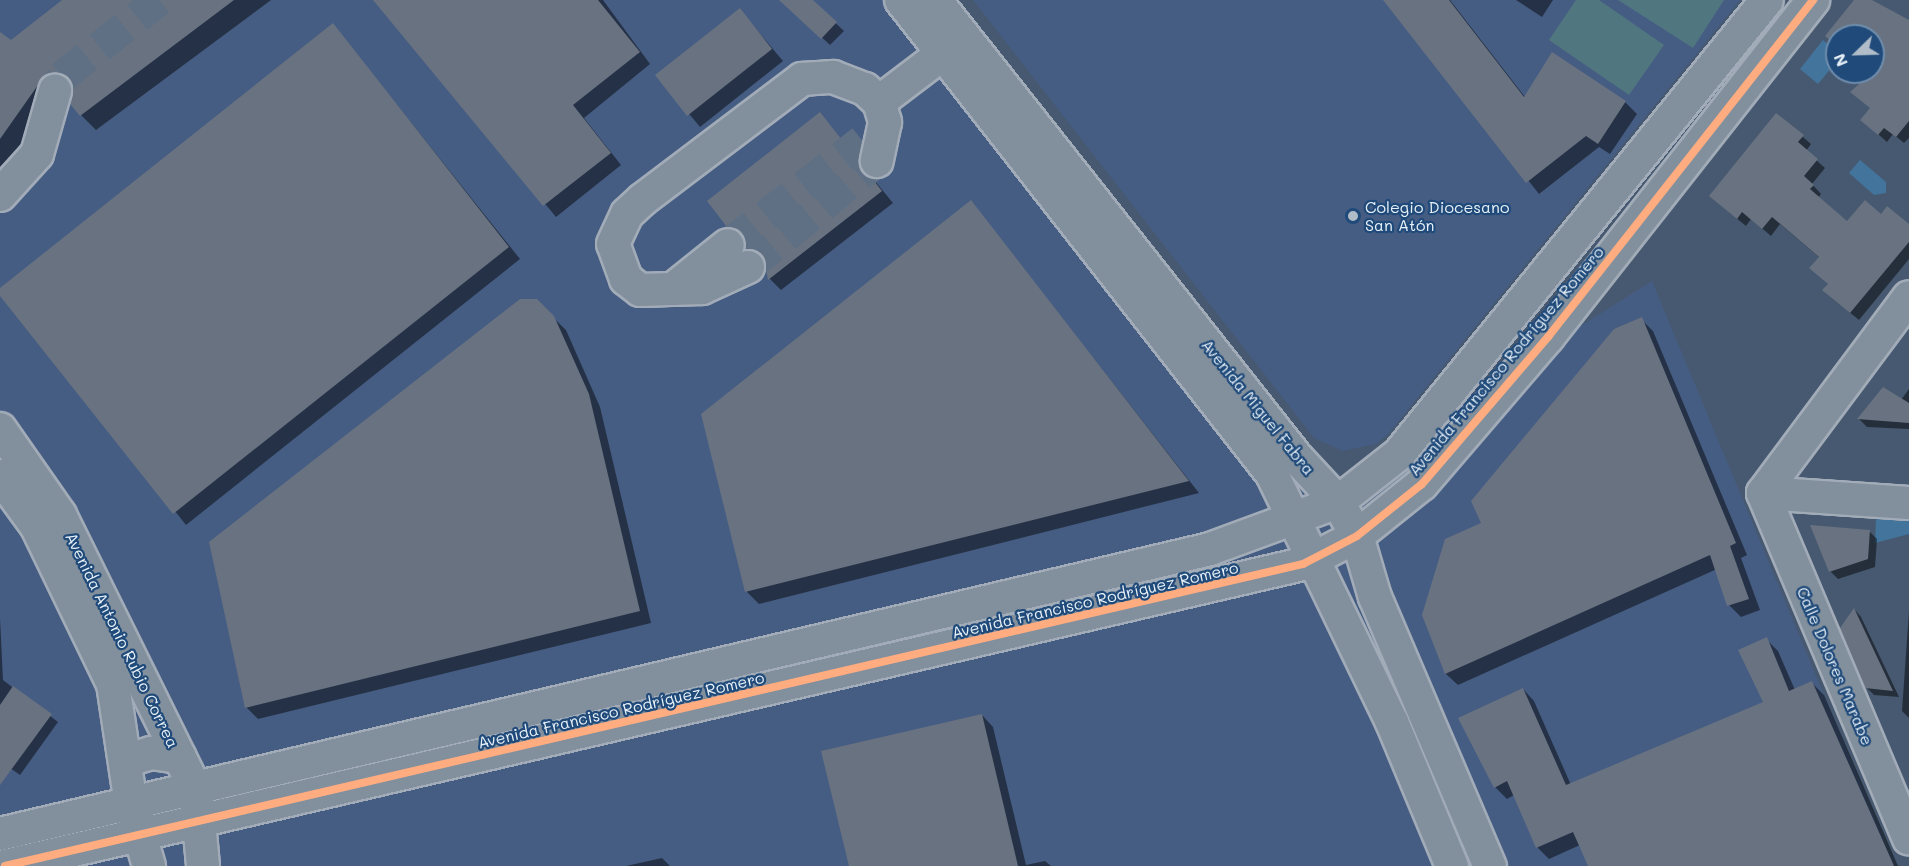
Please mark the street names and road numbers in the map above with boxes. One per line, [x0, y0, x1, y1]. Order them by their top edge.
street label: Avenida Francisco Rodríguez Romero [1404, 242, 1608, 480]
street label: Avenida Miguel Fabra [1197, 335, 1319, 479]
street label: Avenida Antonio Rubio Correa [61, 529, 183, 751]
street label: Avenida Francisco Rodríguez Romero [950, 558, 1240, 642]
street label: Calle Dolores Marabe [1793, 584, 1877, 748]
street label: Avenida Francisco Rodríguez Romero [476, 668, 766, 752]

